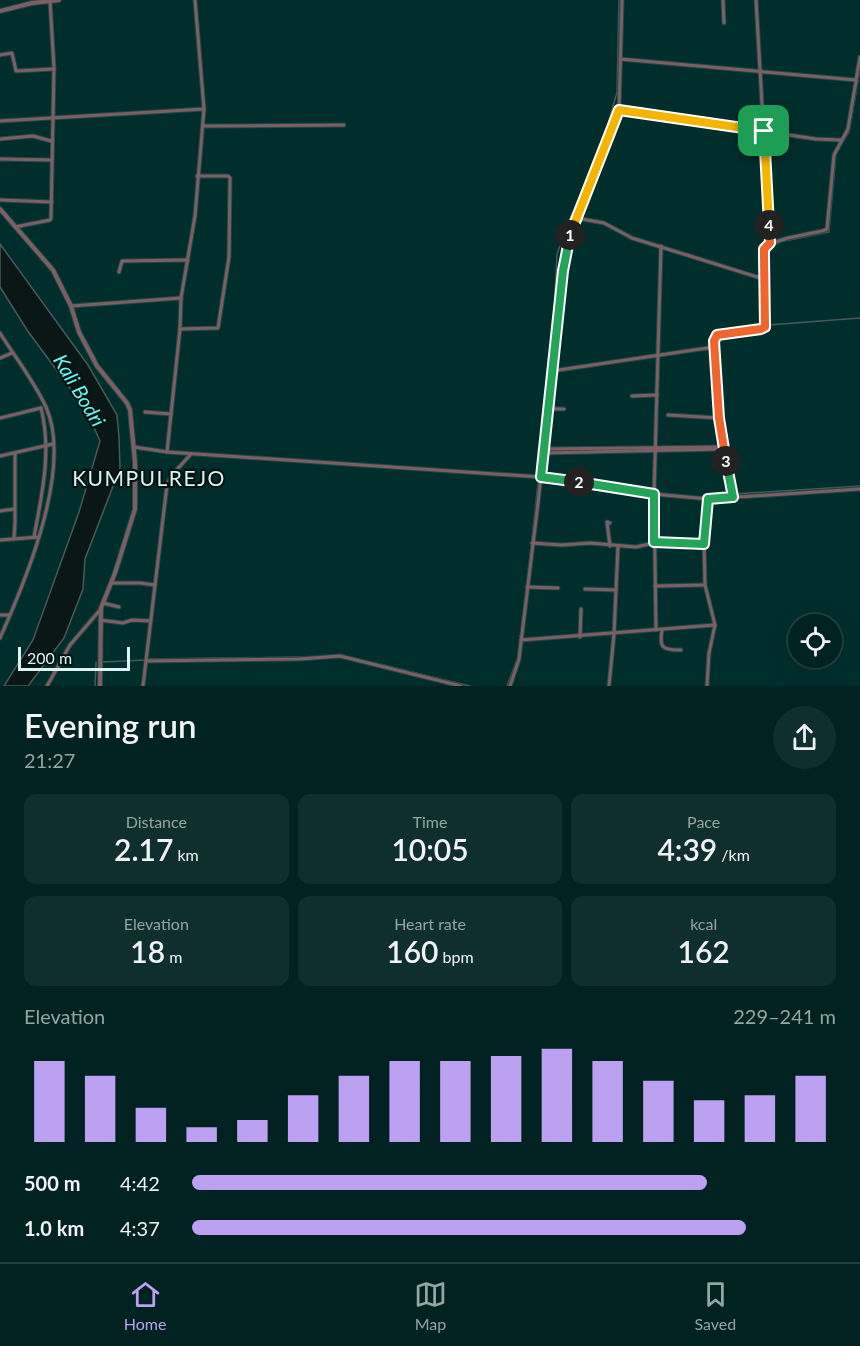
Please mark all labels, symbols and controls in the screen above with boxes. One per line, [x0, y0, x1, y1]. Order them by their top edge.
pin [738, 105, 789, 156]
icon: arrive [747, 114, 780, 147]
pin: 4 [754, 210, 784, 240]
text: 4 [764, 215, 774, 234]
pin: 1 [555, 220, 585, 250]
text: 1 [565, 225, 575, 244]
water label: Kali Bodri [49, 349, 111, 431]
pin: 3 [711, 446, 741, 476]
text: 3 [721, 451, 731, 470]
district label: KUMPULREJO [72, 465, 226, 490]
pin: 2 [564, 467, 594, 497]
text: 2 [574, 472, 584, 491]
map controls [788, 614, 842, 668]
button: locate [788, 614, 842, 668]
scale bar [18, 644, 130, 672]
text: 200 m [27, 648, 72, 667]
text: Evening run [24, 705, 197, 745]
button: share [773, 706, 836, 769]
text: 21:27 [24, 748, 75, 772]
text: Distance [126, 812, 187, 831]
text: Time [413, 812, 447, 831]
text: Pace [687, 812, 720, 831]
text: 2.17 [114, 831, 173, 867]
text: 10:05 [391, 831, 469, 867]
text: 4:39 [657, 831, 717, 867]
text: km [173, 845, 199, 864]
text: /km [717, 845, 750, 864]
text: Elevation [124, 914, 189, 933]
text: Heart rate [394, 914, 466, 933]
text: kcal [690, 914, 717, 933]
text: 18 [130, 933, 165, 969]
text: 160 [386, 933, 439, 969]
text: 162 [678, 933, 730, 969]
text: m [165, 947, 182, 966]
text: bpm [439, 947, 474, 966]
text: Elevation [24, 1004, 105, 1028]
text: 229–241 m [733, 1004, 836, 1028]
text: 500 m [24, 1171, 80, 1195]
text: 4:42 [120, 1171, 160, 1195]
text: 1.0 km [24, 1216, 84, 1240]
text: 4:37 [120, 1216, 160, 1240]
tab: Home [124, 1278, 166, 1333]
tab: Map [414, 1278, 447, 1333]
tab: Saved [694, 1278, 736, 1333]

